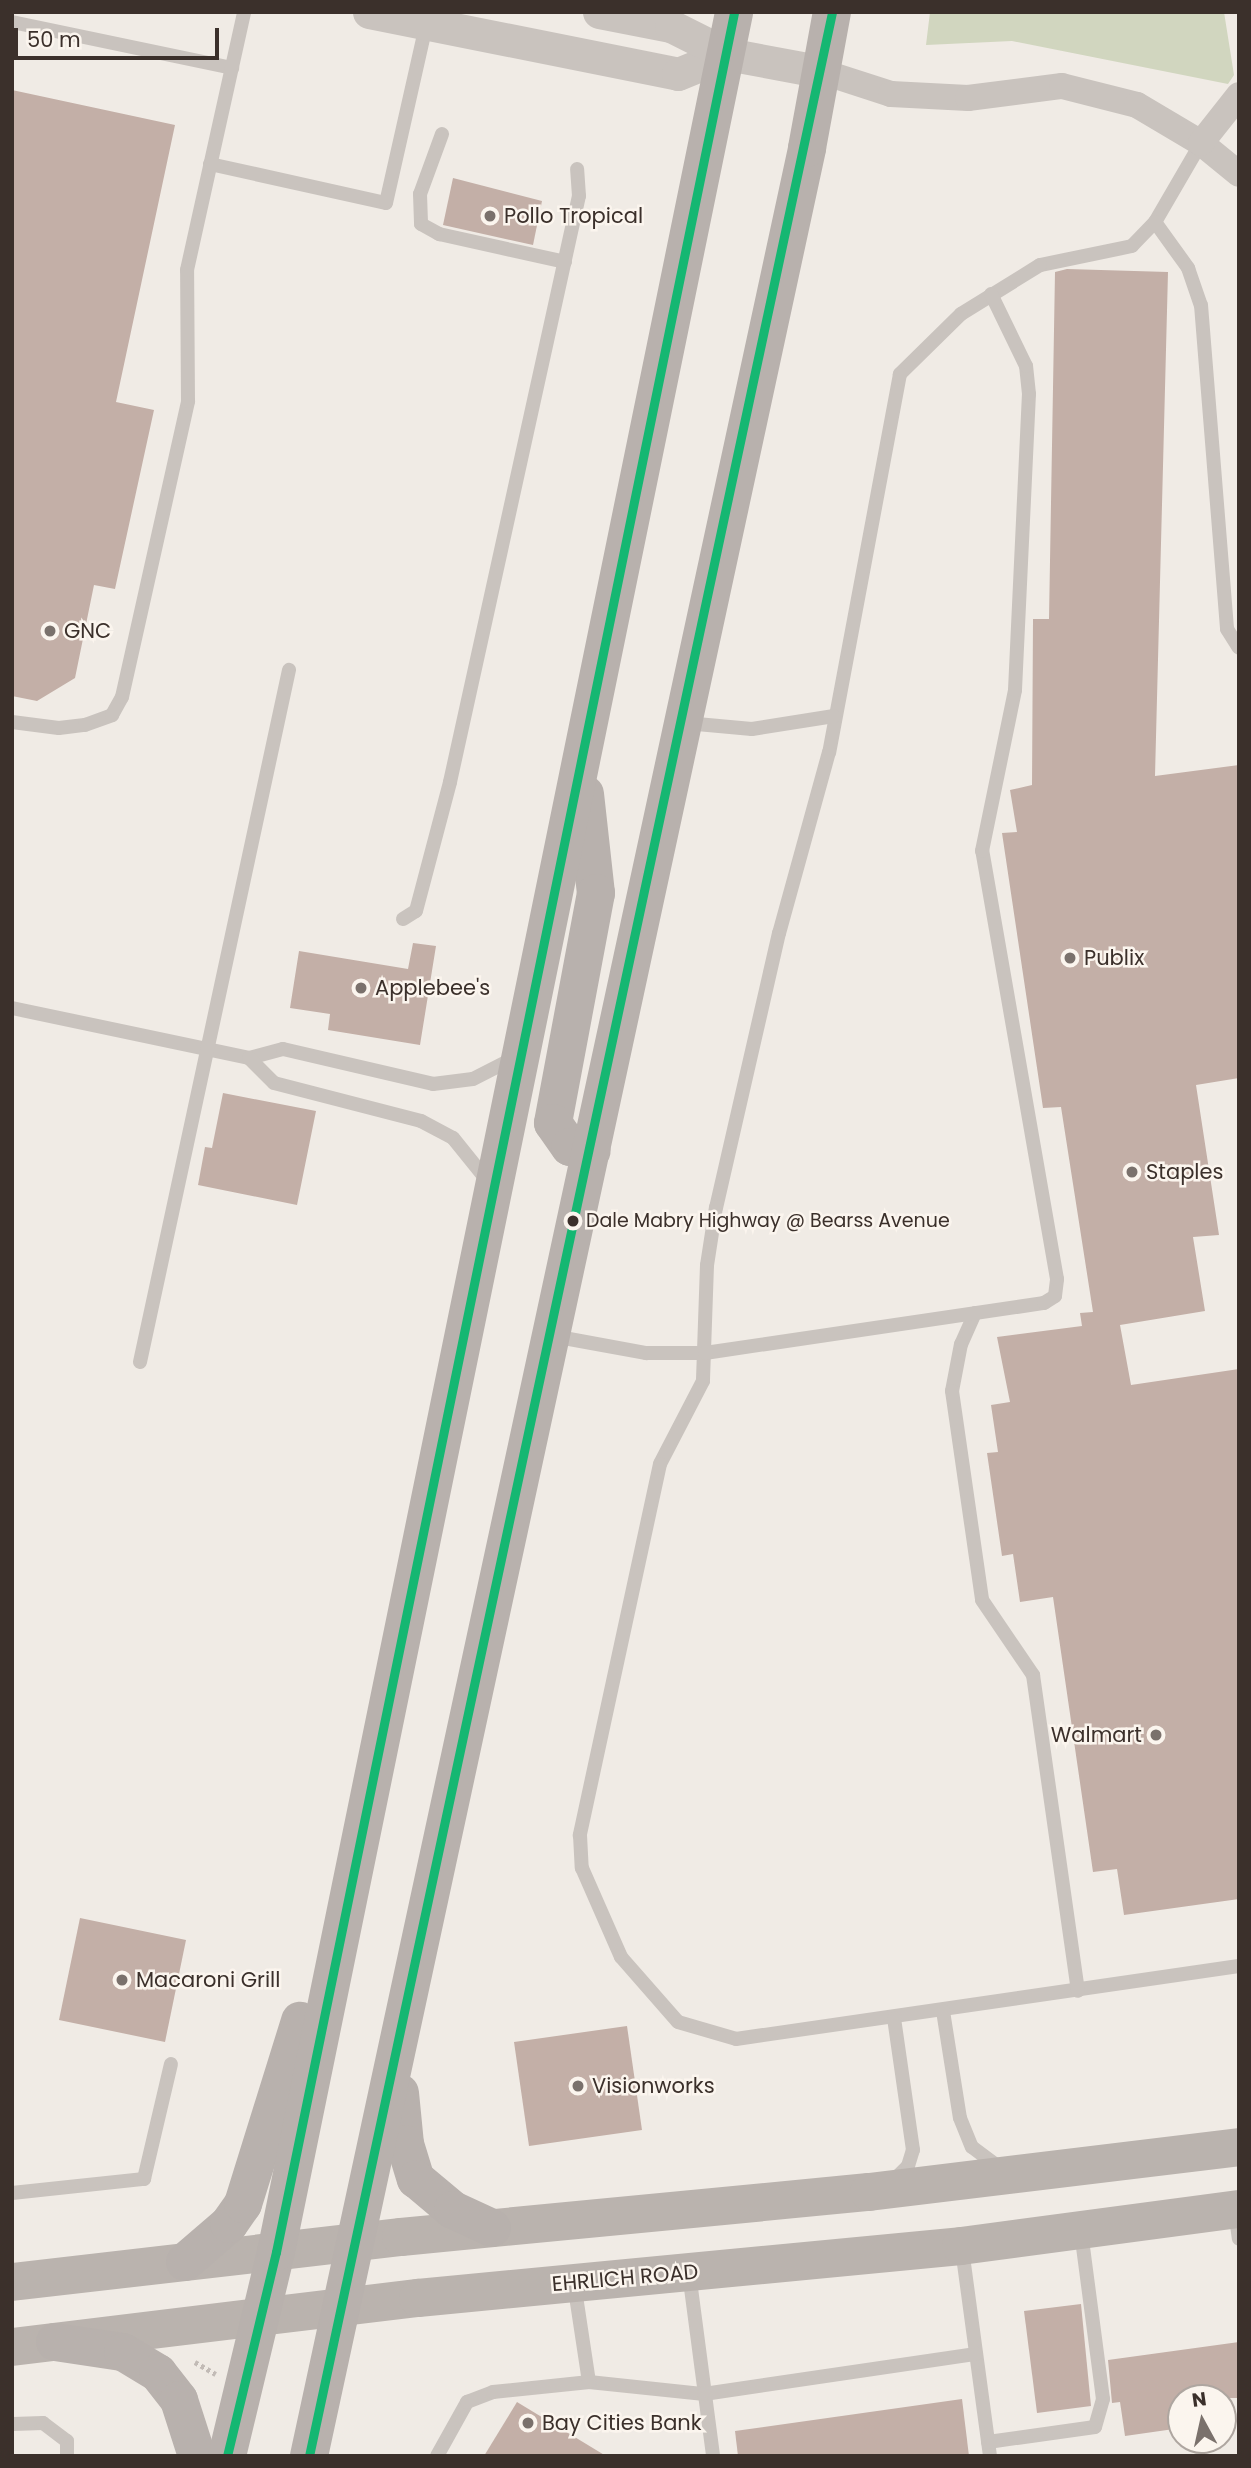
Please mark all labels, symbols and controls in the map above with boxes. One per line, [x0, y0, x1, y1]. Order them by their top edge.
scale bar [18, 14, 222, 58]
text: 50 m [27, 25, 81, 54]
place label: Pollo Tropical [504, 203, 643, 229]
marker: Pollo Tropical [482, 208, 498, 224]
place label: GNC [64, 618, 111, 644]
marker: GNC [42, 623, 58, 639]
place label: Publix [1084, 945, 1144, 971]
marker: Publix [1062, 950, 1078, 966]
place label: Applebee's [375, 975, 490, 1001]
marker: Applebee's [353, 980, 369, 996]
place label: Staples [1146, 1159, 1224, 1185]
marker: Staples [1124, 1164, 1140, 1180]
place label: Dale Mabry Highway @ Bearss Avenue [586, 1210, 950, 1232]
marker: Dale Mabry Highway @ Bearss Avenue [566, 1214, 580, 1228]
place label: Walmart [1051, 1722, 1142, 1748]
marker: Walmart [1148, 1727, 1164, 1743]
place label: Macaroni Grill [136, 1967, 280, 1993]
marker: Macaroni Grill [114, 1972, 130, 1988]
place label: Visionworks [592, 2073, 715, 2099]
marker: Visionworks [570, 2078, 586, 2094]
street label: EHRLICH ROAD [551, 2259, 699, 2297]
north arrow [1167, 2384, 1237, 2454]
text: N [1190, 2385, 1208, 2414]
place label: Bay Cities Bank [542, 2410, 702, 2436]
marker: Bay Cities Bank [520, 2415, 536, 2431]

